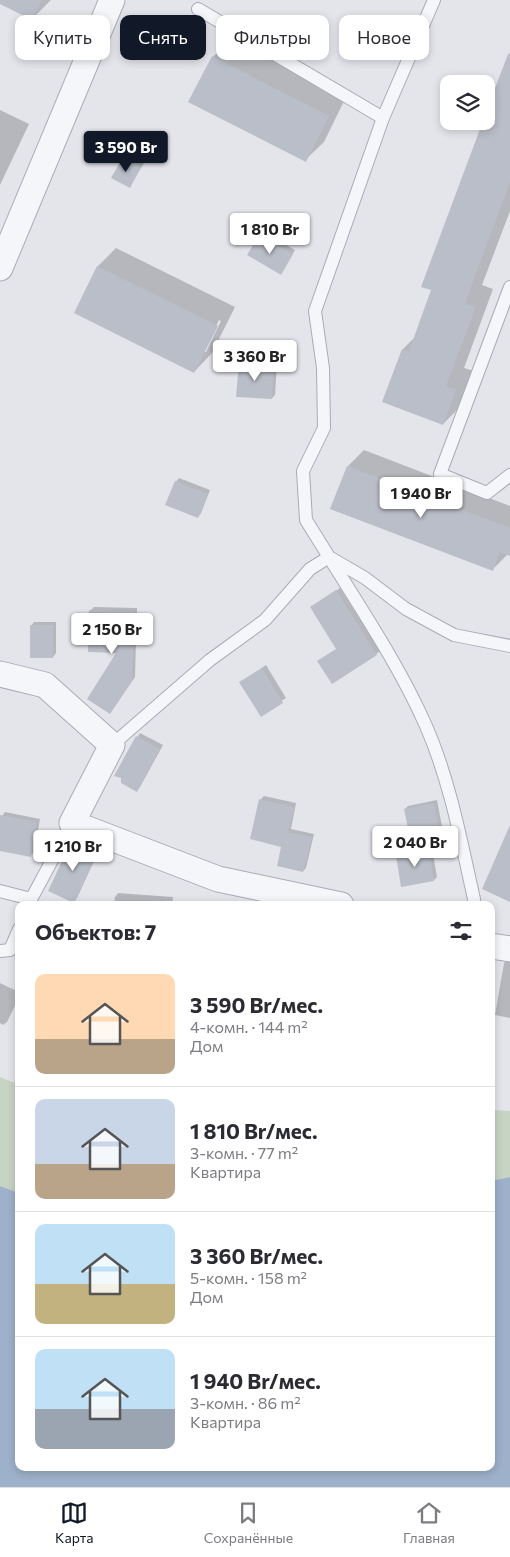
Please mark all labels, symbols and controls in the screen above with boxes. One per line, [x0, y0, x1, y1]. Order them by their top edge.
chip: Купить [15, 15, 110, 60]
chip: Снять [120, 15, 206, 60]
chip: Фильтры [216, 15, 329, 60]
chip: Новое [339, 15, 429, 60]
map controls [440, 75, 495, 130]
button: layers [440, 75, 495, 130]
pin: 3 590 Br [74, 130, 178, 173]
text: 3 590 Br [95, 137, 157, 156]
pin: 1 810 Br [218, 212, 322, 255]
text: 1 810 Br [241, 219, 299, 238]
pin: 3 360 Br [203, 340, 307, 382]
text: 3 360 Br [224, 346, 286, 365]
pin: 1 940 Br [369, 476, 473, 519]
text: 1 940 Br [391, 483, 451, 502]
pin: 2 150 Br [60, 612, 164, 655]
text: 2 150 Br [82, 619, 142, 638]
pin: 2 040 Br [363, 826, 467, 868]
pin: 1 210 Br [21, 830, 125, 872]
text: 2 040 Br [383, 832, 447, 851]
text: 1 210 Br [44, 836, 102, 855]
icon: filters [447, 917, 475, 945]
text: Объектов: 7 [35, 919, 156, 944]
text: 3 590 Br/мес. [190, 992, 323, 1017]
icon: home [75, 994, 135, 1054]
text: 4-комн. · 144 m² [190, 1017, 308, 1036]
text: Дом [190, 1036, 223, 1055]
text: 1 810 Br/мес. [190, 1118, 318, 1143]
icon: home [75, 1119, 135, 1179]
text: 3-комн. · 77 m² [190, 1143, 298, 1162]
text: Квартира [190, 1162, 261, 1181]
text: 3 360 Br/мес. [190, 1243, 323, 1268]
icon: home [75, 1244, 135, 1304]
text: 5-комн. · 158 m² [190, 1268, 307, 1287]
text: Дом [190, 1287, 223, 1306]
text: 1 940 Br/мес. [190, 1368, 321, 1393]
icon: home [75, 1369, 135, 1429]
text: 3-комн. · 86 m² [190, 1393, 301, 1412]
text: Квартира [190, 1412, 261, 1431]
tab: Карта [55, 1499, 94, 1546]
tab: Сохранённые [204, 1499, 293, 1546]
tab: Главная [403, 1499, 455, 1546]

